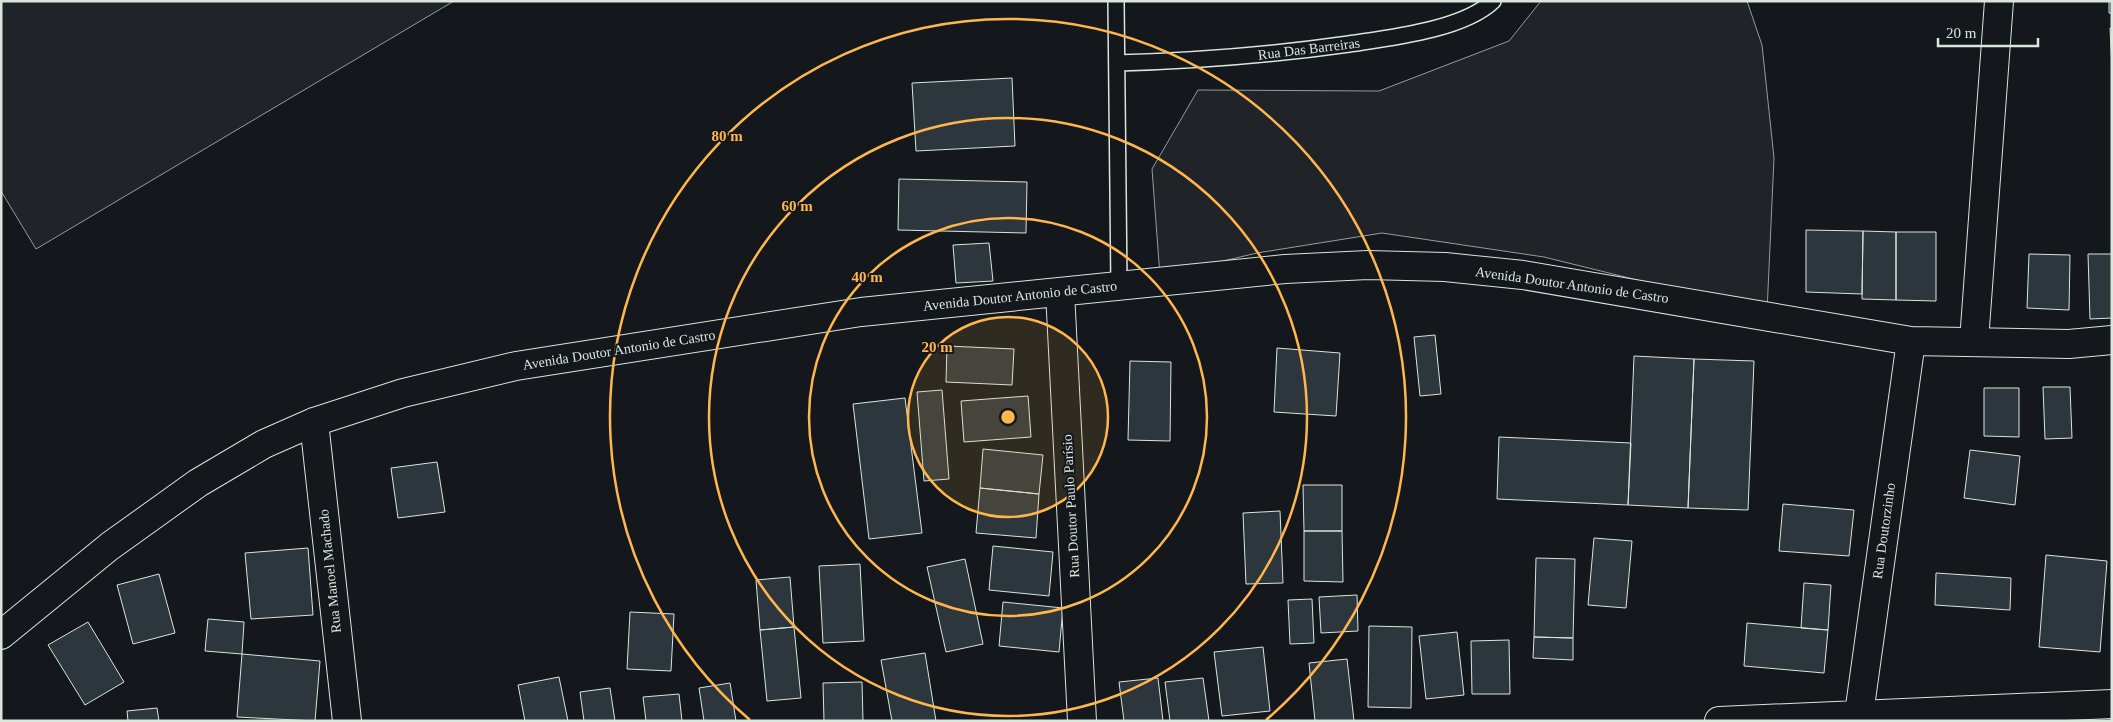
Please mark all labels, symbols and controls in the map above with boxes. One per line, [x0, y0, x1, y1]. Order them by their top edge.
scale bar [1938, 15, 2038, 47]
text: 20 m [1946, 25, 1977, 41]
street label: Rua Das Barreiras [1257, 35, 1361, 63]
text: 80 m [711, 128, 743, 144]
text: 60 m [781, 198, 813, 214]
street label: Avenida Doutor Antonio de Castro [1474, 264, 1670, 306]
text: 40 m [851, 269, 883, 285]
street label: Avenida Doutor Antonio de Castro [922, 278, 1118, 314]
street label: Avenida Doutor Antonio de Castro [522, 327, 716, 373]
text: 20 m [921, 339, 953, 355]
centre of rings [999, 408, 1017, 426]
street label: Rua Doutor Paulo Parísio [1060, 434, 1082, 578]
street label: Rua Doutorzinho [1870, 482, 1898, 580]
street label: Rua Manoel Machado [316, 508, 344, 634]

